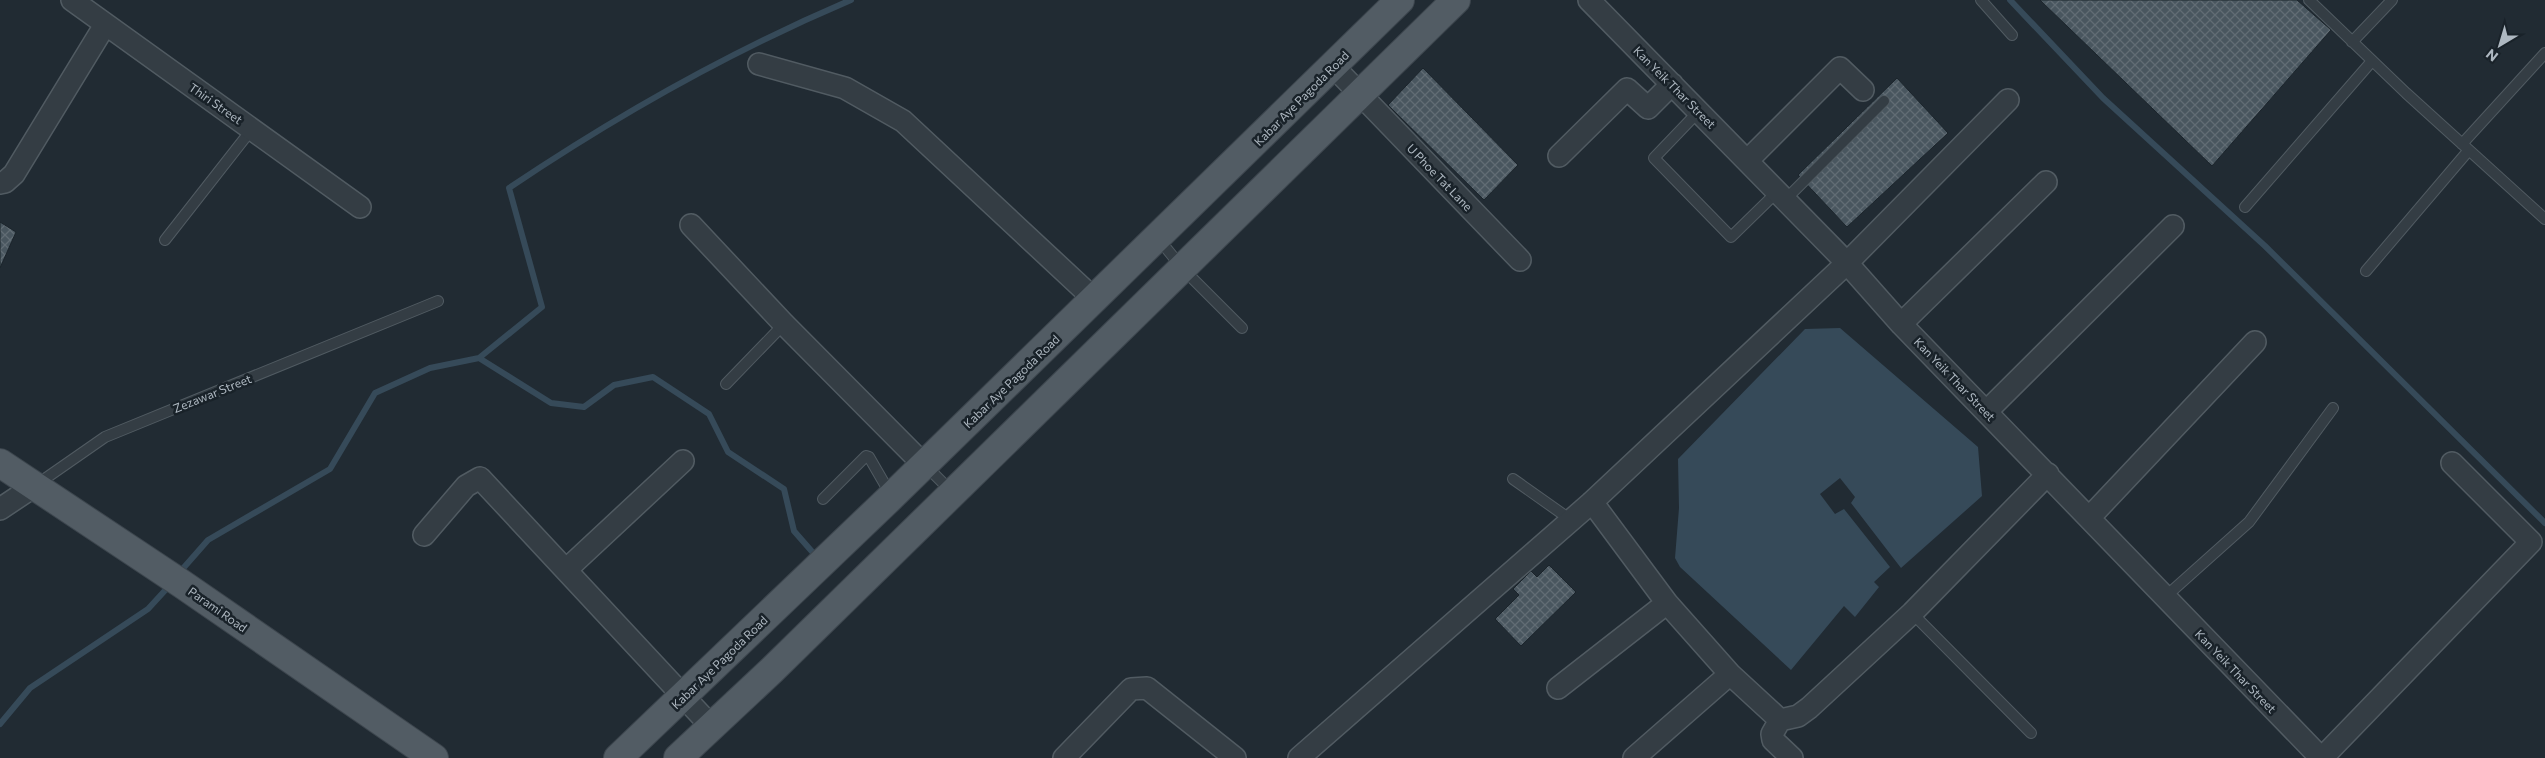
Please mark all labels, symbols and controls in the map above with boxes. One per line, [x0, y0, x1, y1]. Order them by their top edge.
north arrow [2475, 20, 2525, 70]
street label: Kan Yeik Thar Street [1631, 43, 1719, 131]
text: N [2482, 46, 2501, 66]
street label: Kabar Aye Pagoda Road [1251, 48, 1351, 148]
street label: Thiri Street [187, 80, 245, 126]
street label: U Phoe Tat Lane [1404, 141, 1476, 213]
street label: Kabar Aye Pagoda Road [960, 331, 1062, 431]
street label: Kan Yeik Thar Street [1912, 334, 1998, 424]
street label: Zezawar Street [171, 371, 253, 415]
street label: Parami Road [186, 584, 250, 634]
street label: Kabar Aye Pagoda Road [668, 612, 770, 712]
street label: Kan Yeik Thar Street [2193, 626, 2279, 716]

